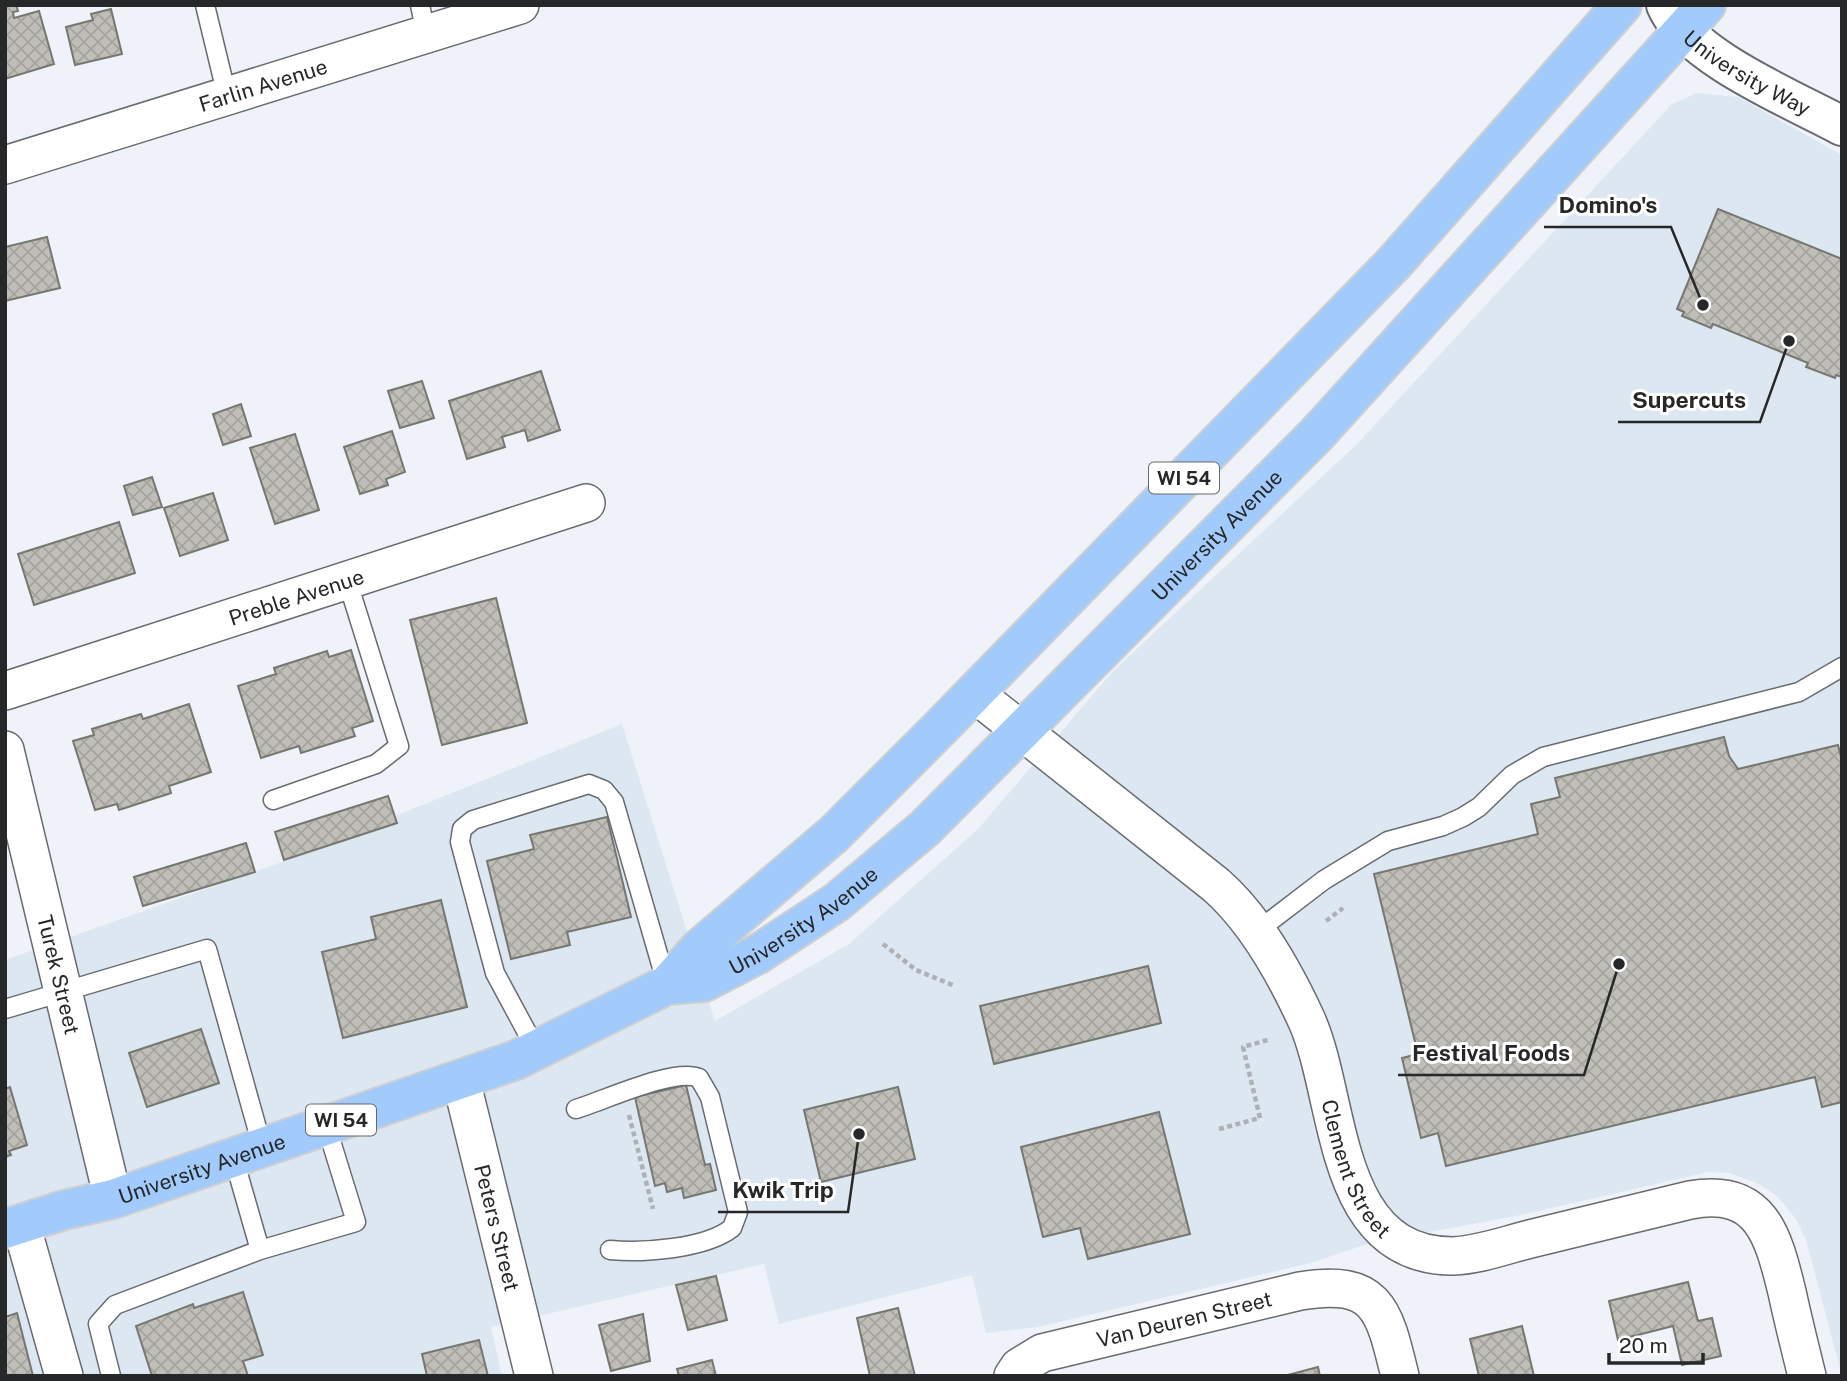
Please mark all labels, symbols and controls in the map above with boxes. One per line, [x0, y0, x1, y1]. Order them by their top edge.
street label: University Way [1679, 25, 1815, 120]
street label: Farlin Avenue [196, 53, 330, 117]
callout: Domino's [1544, 183, 1671, 227]
text: Domino's [1559, 191, 1657, 218]
callout: Supercuts [1618, 378, 1760, 422]
text: Supercuts [1632, 386, 1746, 413]
road number: WI 54 [1149, 463, 1219, 494]
street label: University Avenue [1146, 464, 1287, 606]
street label: Preble Avenue [225, 563, 367, 630]
street label: University Avenue [724, 861, 883, 980]
street label: Turek Street [33, 912, 85, 1037]
callout: Festival Foods [1398, 1031, 1584, 1075]
text: Festival Foods [1412, 1039, 1570, 1066]
street label: Clement Street [1317, 1097, 1396, 1243]
road number: WI 54 [306, 1104, 376, 1136]
street label: University Avenue [115, 1128, 288, 1209]
street label: Peters Street [470, 1162, 525, 1293]
callout: Kwik Trip [718, 1168, 848, 1212]
text: Kwik Trip [732, 1176, 834, 1203]
street label: Van Deuren Street [1094, 1286, 1274, 1352]
scale bar [1609, 1322, 1703, 1366]
text: 20 m [1619, 1333, 1668, 1358]

